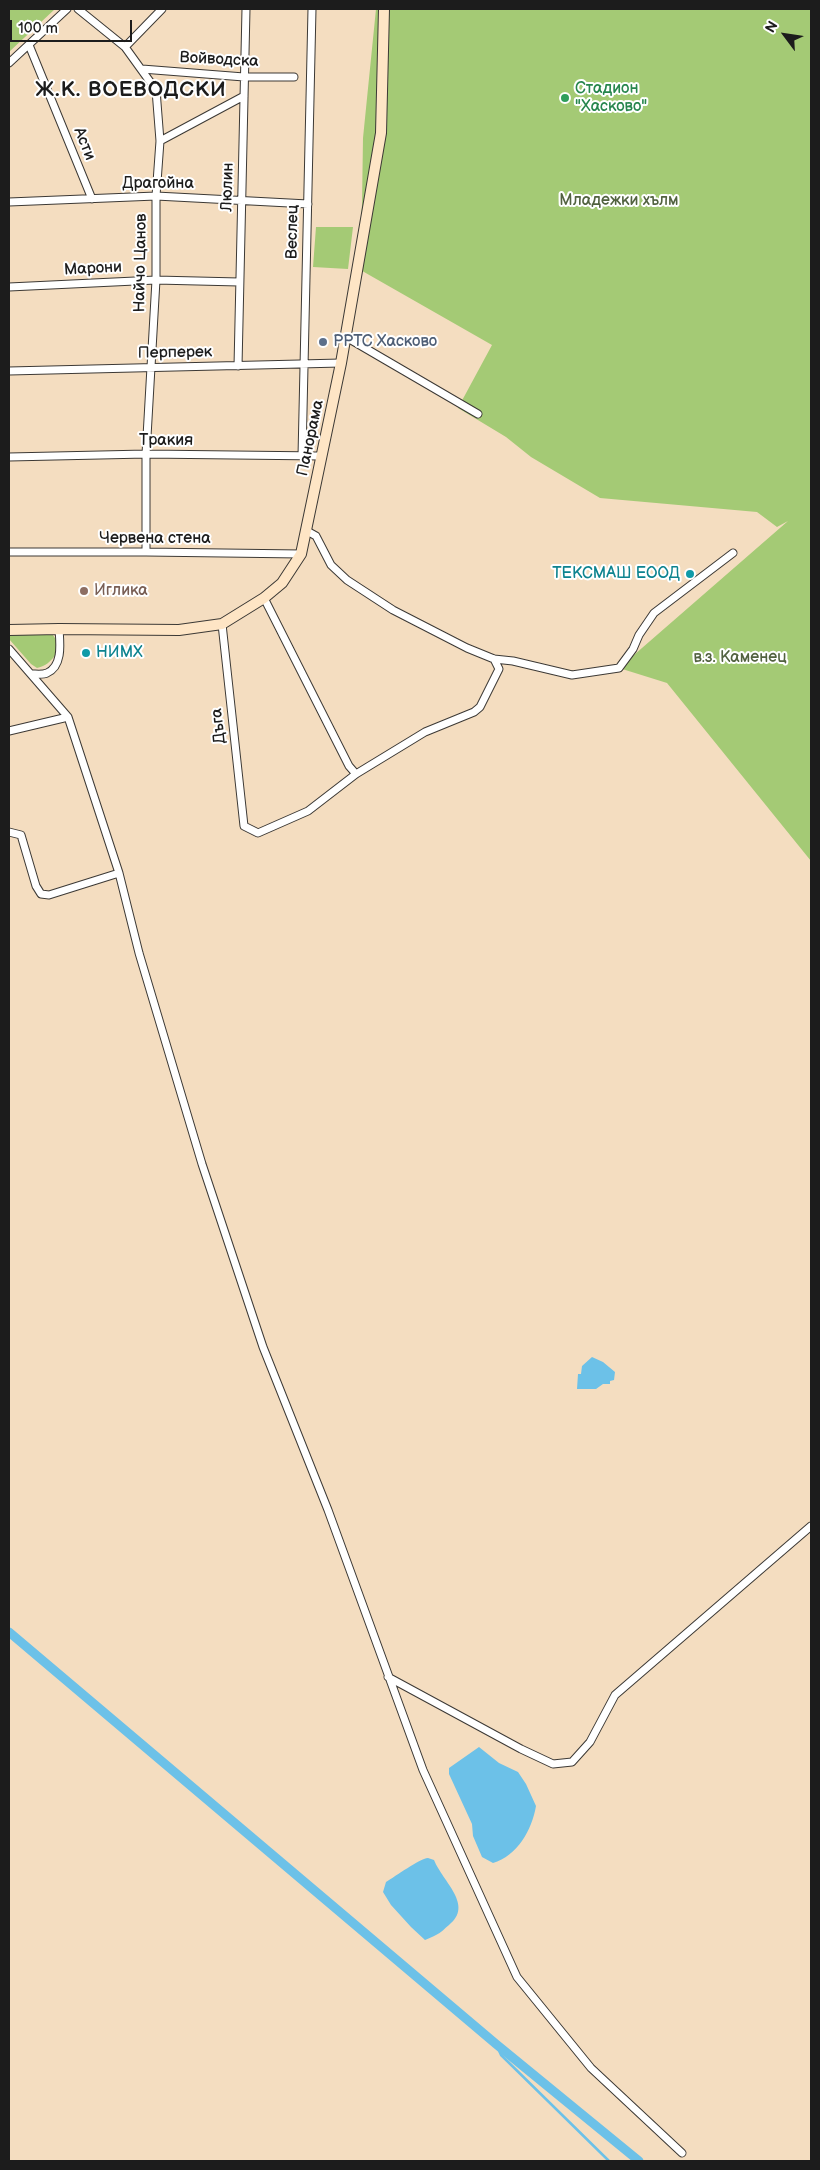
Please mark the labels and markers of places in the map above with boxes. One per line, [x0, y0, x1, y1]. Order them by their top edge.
place label: Стадион "Хасково" [575, 79, 647, 117]
marker: Стадион "Хасково" [559, 92, 571, 104]
place label: РРТС Хасково [333, 332, 437, 352]
marker: РРТС Хасково [317, 336, 329, 348]
place label: ТЕКСМАШ ЕООД [552, 564, 680, 584]
marker: ТЕКСМАШ ЕООД [684, 568, 696, 580]
place label: Иглика [94, 581, 148, 601]
marker: Иглика [78, 585, 90, 597]
place label: НИМХ [96, 643, 143, 663]
marker: НИМХ [80, 647, 92, 659]

